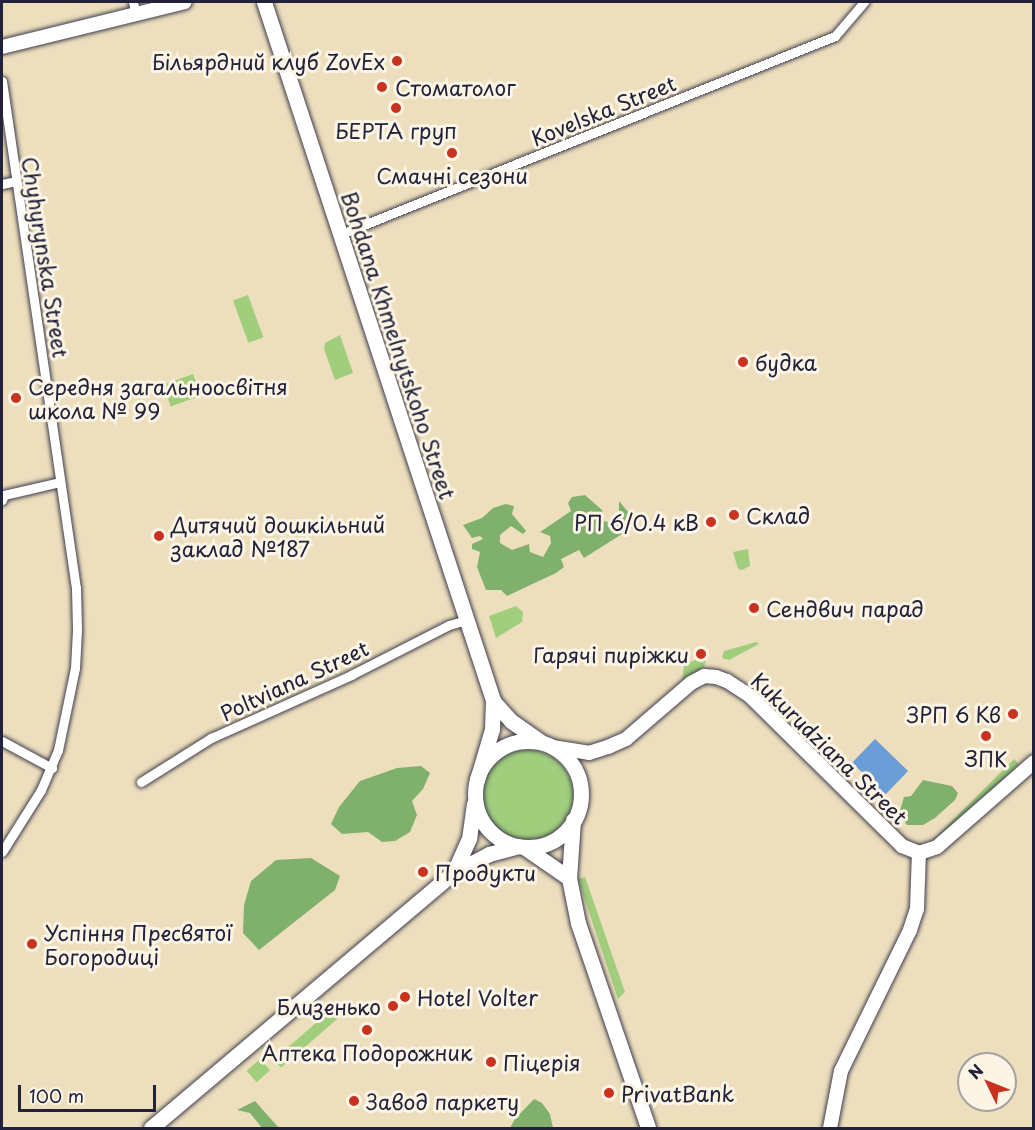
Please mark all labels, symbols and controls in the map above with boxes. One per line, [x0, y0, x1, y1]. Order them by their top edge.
place label: Більярдний клуб ZovEx [149, 48, 385, 74]
marker: Більярдний клуб ZovEx [390, 54, 404, 68]
street label: Kovelska Street [526, 69, 680, 151]
place label: Стоматолог [395, 74, 515, 100]
marker: Стоматолог [373, 78, 391, 96]
marker: БЕРТА груп [389, 101, 403, 115]
place label: БЕРТА груп [335, 117, 457, 143]
marker: Смачні сезони [445, 146, 459, 160]
street label: Chyhyrynska Street [18, 154, 74, 360]
place label: Смачні сезони [376, 162, 528, 188]
street label: Bohdana Khmelnytskoho Street [337, 188, 461, 502]
place label: будка [755, 349, 817, 375]
marker: будка [736, 355, 750, 369]
place label: Середня загальноосвітня школа № 99 [28, 373, 289, 423]
marker: Середня загальноосвітня школа № 99 [9, 391, 23, 405]
place label: Склад [746, 502, 810, 528]
marker: Склад [727, 508, 741, 522]
place label: РП 6/0.4 кВ [573, 509, 699, 535]
place label: Дитячий дошкільний заклад №187 [171, 511, 385, 561]
marker: РП 6/0.4 кВ [704, 515, 718, 529]
marker: Дитячий дошкільний заклад №187 [152, 529, 166, 543]
place label: Сендвич парад [766, 595, 924, 621]
marker: Сендвич парад [747, 601, 761, 615]
street label: Poltviana Street [215, 634, 373, 726]
place label: Гарячі пиріжки [533, 641, 689, 667]
marker: Гарячі пиріжки [694, 647, 708, 661]
street label: Kukurudziana Street [747, 667, 913, 829]
place label: ЗРП 6 Кв [904, 701, 1001, 727]
marker: ЗРП 6 Кв [1006, 707, 1020, 721]
marker: ЗПК [979, 729, 993, 743]
place label: ЗПК [965, 745, 1007, 771]
place label: Продукти [435, 859, 536, 885]
marker: Продукти [416, 865, 430, 879]
place label: Успіння Пресвятої Богородиці [44, 919, 232, 969]
marker: Успіння Пресвятої Богородиці [25, 937, 39, 951]
place label: Hotel Volter [417, 984, 537, 1010]
marker: Hotel Volter [398, 990, 412, 1004]
place label: Близенько [277, 993, 381, 1019]
marker: Близенько [386, 999, 400, 1013]
marker: Аптека Подорожник [360, 1023, 374, 1037]
place label: Аптека Подорожник [261, 1039, 473, 1065]
place label: Піцерія [503, 1049, 581, 1075]
north arrow [957, 1052, 1017, 1112]
marker: Піцерія [484, 1055, 498, 1069]
text: N [962, 1058, 988, 1084]
scale bar [21, 1073, 159, 1111]
place label: PrivatBank [621, 1080, 734, 1106]
text: 100 m [29, 1082, 84, 1109]
marker: PrivatBank [602, 1086, 616, 1100]
place label: Завод паркету [366, 1088, 519, 1114]
marker: Завод паркету [347, 1094, 361, 1108]

